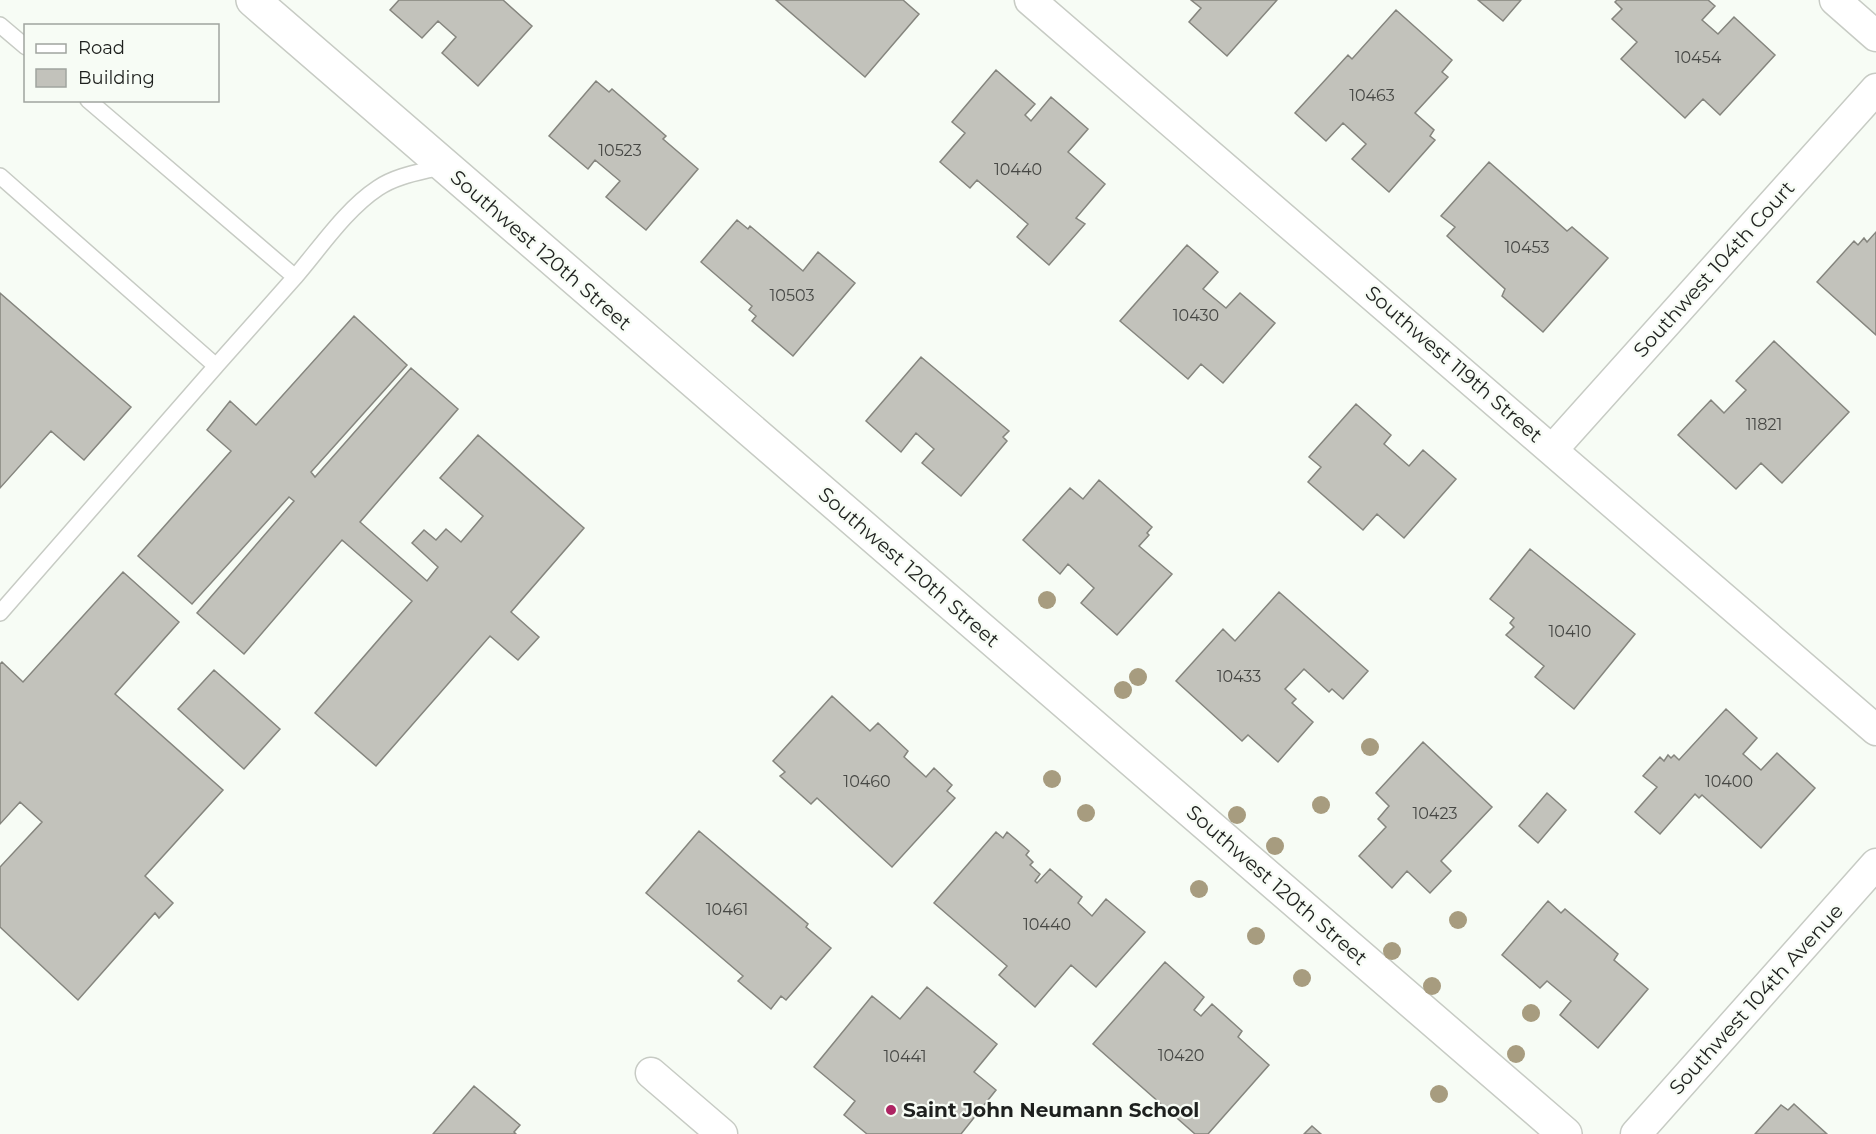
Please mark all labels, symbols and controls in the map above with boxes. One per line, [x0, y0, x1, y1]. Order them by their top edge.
legend [24, 24, 219, 102]
text: Road [78, 37, 125, 59]
house number: 10454 [1675, 48, 1722, 67]
text: Building [78, 67, 155, 89]
house number: 10463 [1349, 86, 1395, 105]
house number: 10523 [598, 141, 642, 160]
house number: 10440 [994, 160, 1042, 179]
street label: Southwest 120th Street [446, 165, 636, 335]
street label: Southwest 104th Court [1628, 176, 1800, 362]
house number: 10453 [1505, 238, 1549, 257]
street label: Southwest 119th Street [1361, 281, 1547, 447]
house number: 10503 [770, 286, 814, 305]
house number: 10430 [1173, 306, 1219, 325]
house number: 11821 [1746, 415, 1782, 434]
street label: Southwest 120th Street [814, 482, 1004, 652]
house number: 10410 [1549, 622, 1591, 641]
house number: 10433 [1217, 667, 1261, 686]
house number: 10460 [843, 772, 891, 791]
house number: 10400 [1705, 772, 1753, 791]
street label: Southwest 120th Street [1182, 800, 1372, 970]
house number: 10423 [1412, 804, 1458, 823]
street label: Southwest 104th Avenue [1664, 899, 1848, 1099]
house number: 10461 [706, 900, 748, 919]
house number: 10440 [1023, 915, 1071, 934]
house number: 10420 [1158, 1046, 1204, 1065]
house number: 10441 [884, 1047, 926, 1066]
place label: Saint John Neumann School [903, 1098, 1199, 1122]
marker: Saint John Neumann School [884, 1103, 898, 1117]

